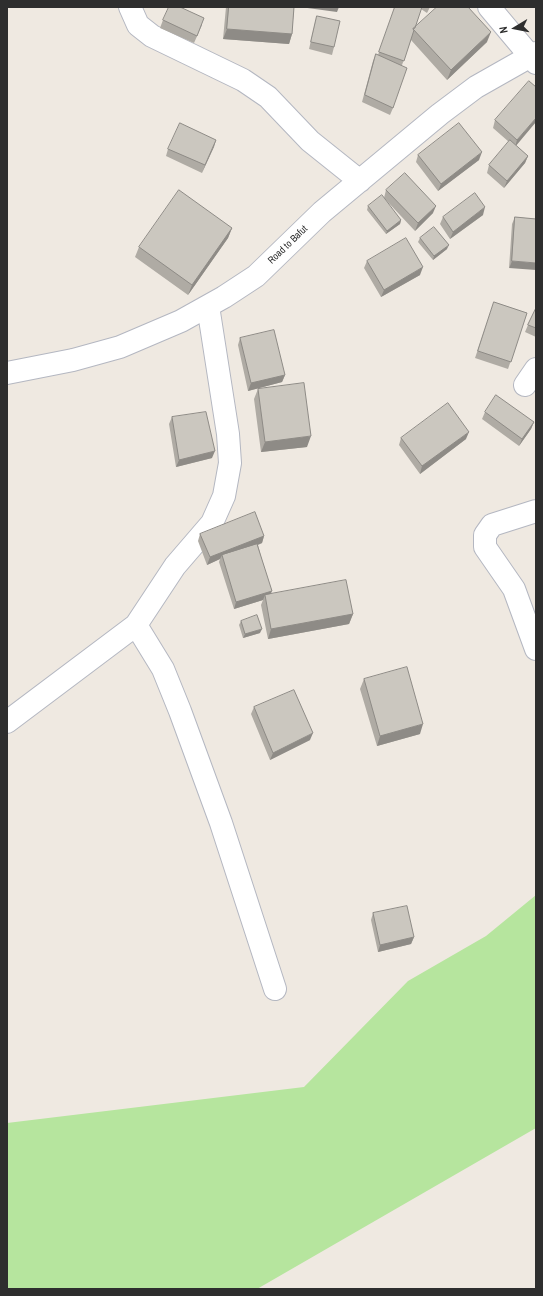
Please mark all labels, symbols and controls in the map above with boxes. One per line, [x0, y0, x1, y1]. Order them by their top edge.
north arrow [495, 8, 535, 48]
text: N [496, 26, 511, 35]
street label: Road to Bafut [266, 223, 310, 267]

